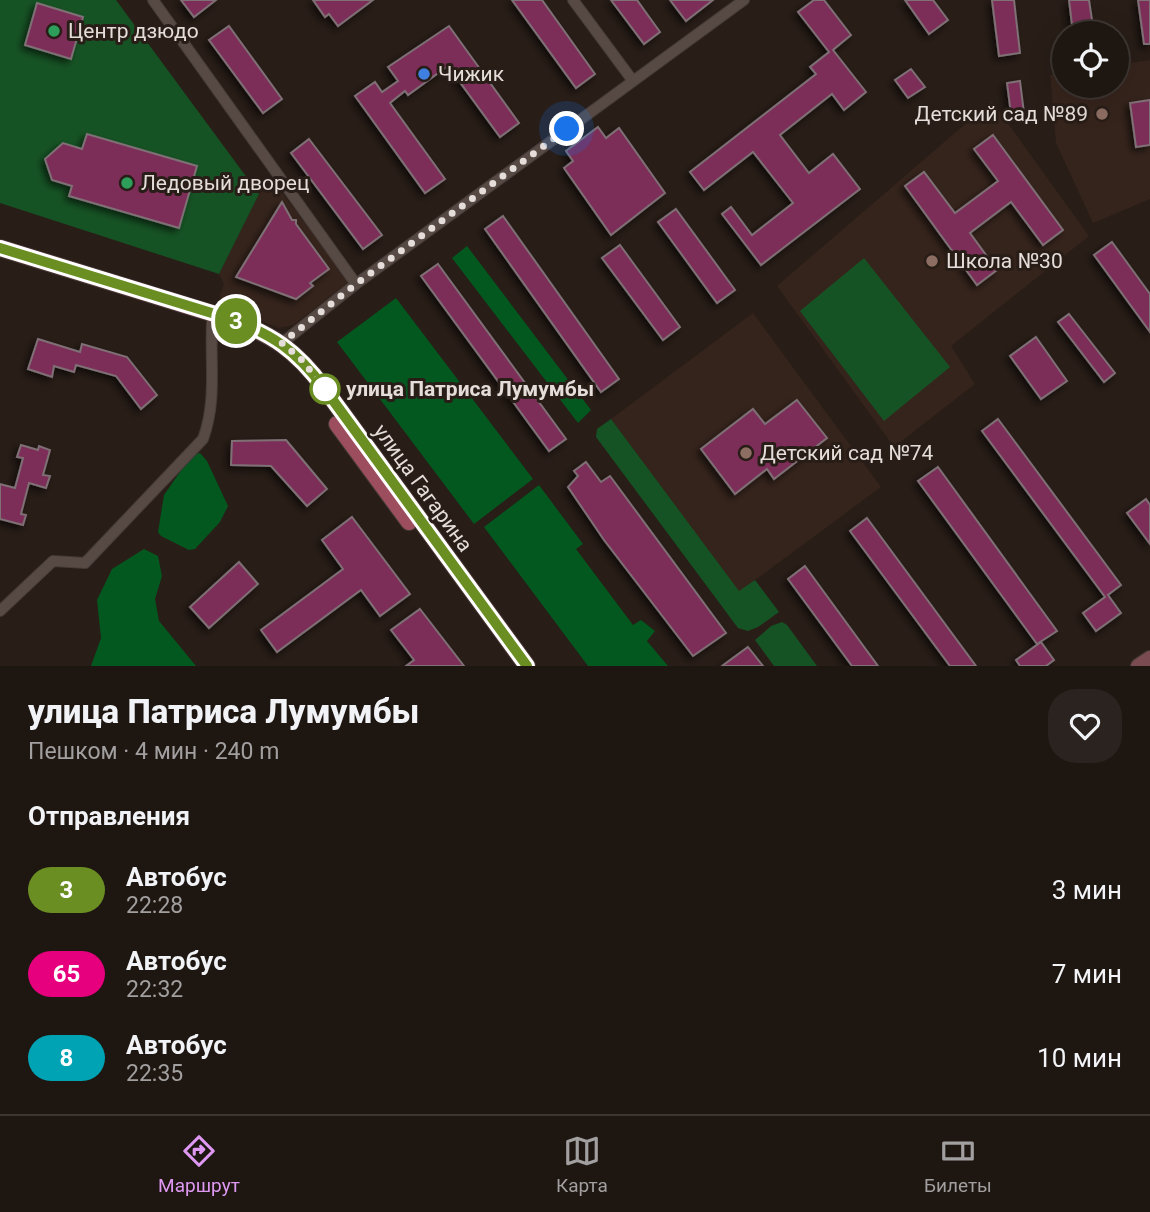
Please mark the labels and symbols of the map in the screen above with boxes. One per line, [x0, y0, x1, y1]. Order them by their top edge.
place label: Центр дзюдо [68, 19, 199, 43]
marker: Центр дзюдо [46, 23, 62, 39]
place label: Чижик [438, 62, 505, 86]
marker: Чижик [416, 66, 432, 82]
place label: Детский сад №89 [915, 102, 1088, 126]
marker: Детский сад №89 [1094, 106, 1110, 122]
your location [549, 111, 584, 146]
place label: Ледовый дворец [141, 171, 309, 195]
marker: Ледовый дворец [119, 175, 135, 191]
place label: Школа №30 [946, 249, 1063, 273]
marker: Школа №30 [924, 253, 940, 269]
line badge: 3 [213, 298, 259, 344]
marker: улица Патриса Лумумбы [310, 374, 340, 404]
place label: улица Патриса Лумумбы [346, 377, 594, 401]
street label: улица Гагарина [369, 420, 477, 556]
place label: Детский сад №74 [760, 441, 934, 465]
marker: Детский сад №74 [738, 445, 754, 461]

